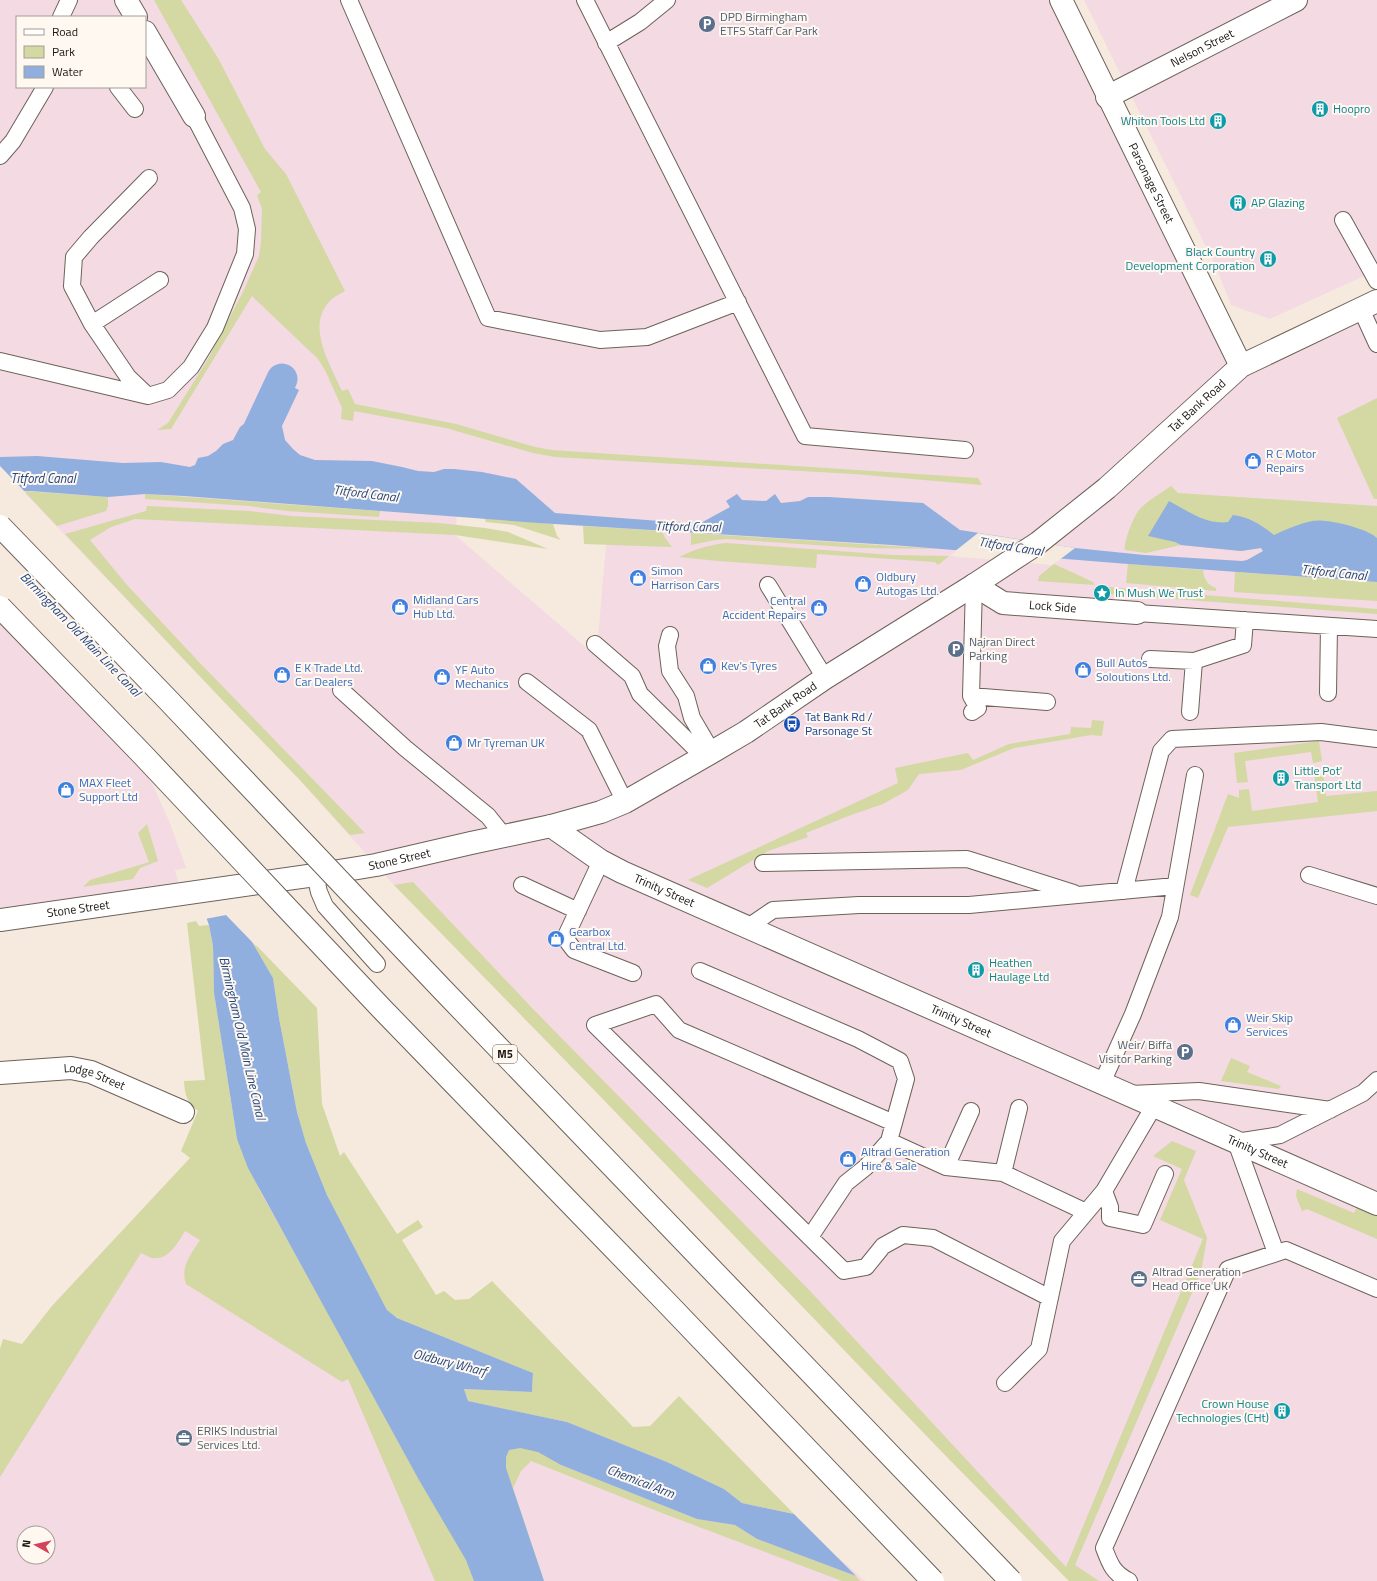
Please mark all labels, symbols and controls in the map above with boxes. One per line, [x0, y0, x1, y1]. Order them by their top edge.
place label: DPD Birmingham ETFS Staff Car Park [720, 7, 818, 40]
parking icon: DPD Birmingham ETFS Staff Car Park [697, 14, 717, 34]
legend [16, 16, 146, 88]
text: Road [52, 22, 78, 41]
street label: Nelson Street [1167, 23, 1238, 72]
text: Park [52, 42, 75, 61]
text: Water [52, 62, 83, 81]
building icon: Hoopro [1310, 99, 1330, 119]
place label: Hoopro [1333, 99, 1370, 118]
place label: Whiton Tools Ltd [1121, 111, 1205, 130]
building icon: Whiton Tools Ltd [1208, 111, 1228, 131]
street label: Parsonage Street [1124, 139, 1180, 227]
building icon: AP Glazing [1228, 193, 1248, 213]
place label: AP Glazing [1251, 193, 1305, 212]
place label: Black Country Development Corporation [1125, 242, 1255, 275]
building icon: Black Country Development Corporation [1258, 249, 1278, 269]
street label: Tat Bank Road [1164, 374, 1230, 437]
place label: R C Motor Repairs [1266, 444, 1316, 477]
shop icon: R C Motor Repairs [1243, 451, 1263, 471]
water label: Titford Canal [10, 468, 78, 488]
water label: Titford Canal [332, 479, 402, 507]
water label: Titford Canal [655, 515, 723, 537]
water label: Titford Canal [977, 531, 1047, 561]
water label: Titford Canal [1301, 559, 1370, 586]
place label: Simon Harrison Cars [651, 561, 720, 594]
water label: Birmingham Old Main Line Canal [16, 567, 148, 703]
place label: Oldbury Autogas Ltd. [876, 567, 939, 600]
shop icon: Simon Harrison Cars [628, 568, 648, 588]
shop icon: Oldbury Autogas Ltd. [853, 574, 873, 594]
place icon: In Mush We Trust [1092, 583, 1112, 603]
place label: In Mush We Trust [1115, 583, 1204, 602]
place label: Midland Cars Hub Ltd. [413, 590, 479, 623]
place label: Central Accident Repairs [722, 591, 806, 624]
street label: Lock Side [1029, 595, 1077, 617]
shop icon: Midland Cars Hub Ltd. [390, 597, 410, 617]
shop icon: Central Accident Repairs [809, 598, 829, 618]
place label: Najran Direct Parking [969, 632, 1036, 665]
parking icon: Najran Direct Parking [946, 639, 966, 659]
place label: Bull Autos Soloutions Ltd. [1096, 653, 1171, 686]
shop icon: Kev's Tyres [698, 656, 718, 676]
place label: Kev's Tyres [721, 656, 777, 675]
place label: E K Trade Ltd. Car Dealers [295, 658, 363, 691]
place label: YF Auto Mechanics [455, 660, 509, 693]
shop icon: Bull Autos Soloutions Ltd. [1073, 660, 1093, 680]
shop icon: E K Trade Ltd. Car Dealers [272, 665, 292, 685]
shop icon: YF Auto Mechanics [432, 667, 452, 687]
street label: Tat Bank Road [750, 676, 821, 733]
place label: Tat Bank Rd / Parsonage St [805, 707, 873, 740]
bus stop icon: Tat Bank Rd / Parsonage St [782, 714, 802, 734]
shop icon: Mr Tyreman UK [444, 733, 464, 753]
place label: Mr Tyreman UK [467, 733, 545, 752]
place label: Little Pot' Transport Ltd [1294, 761, 1361, 794]
building icon: Little Pot' Transport Ltd [1271, 768, 1291, 788]
place label: MAX Fleet Support Ltd [79, 773, 138, 806]
shop icon: MAX Fleet Support Ltd [56, 780, 76, 800]
street label: Stone Street [367, 843, 433, 875]
street label: Trinity Street [631, 868, 699, 912]
street label: Stone Street [46, 894, 111, 922]
place label: Gearbox Central Ltd. [569, 922, 626, 955]
shop icon: Gearbox Central Ltd. [546, 929, 566, 949]
place label: Heathen Haulage Ltd [989, 953, 1049, 986]
water label: Birmingham Old Main Line Canal [214, 955, 272, 1124]
building icon: Heathen Haulage Ltd [966, 960, 986, 980]
street label: Trinity Street [928, 999, 995, 1043]
place label: Weir Skip Services [1246, 1008, 1293, 1041]
shop icon: Weir Skip Services [1223, 1015, 1243, 1035]
place label: Weir/ Biffa Visitor Parking [1099, 1035, 1172, 1068]
parking icon: Weir/ Biffa Visitor Parking [1175, 1042, 1195, 1062]
road number: M5 [493, 1045, 517, 1063]
street label: Lodge Street [63, 1058, 129, 1095]
street label: Trinity Street [1224, 1129, 1292, 1173]
place label: Altrad Generation Hire & Sale [861, 1142, 950, 1175]
shop icon: Altrad Generation Hire & Sale [838, 1149, 858, 1169]
place label: Altrad Generation Head Office UK [1152, 1262, 1241, 1295]
office icon: Altrad Generation Head Office UK [1129, 1269, 1149, 1289]
water label: Oldbury Wharf [411, 1343, 492, 1382]
place label: Crown House Technologies (CHt) [1176, 1394, 1269, 1427]
building icon: Crown House Technologies (CHt) [1272, 1401, 1292, 1421]
place label: ERIKS Industrial Services Ltd. [197, 1421, 277, 1454]
office icon: ERIKS Industrial Services Ltd. [174, 1428, 194, 1448]
water label: Chemical Arm [605, 1459, 678, 1503]
north arrow [16, 1525, 56, 1565]
text: N [18, 1539, 35, 1548]

